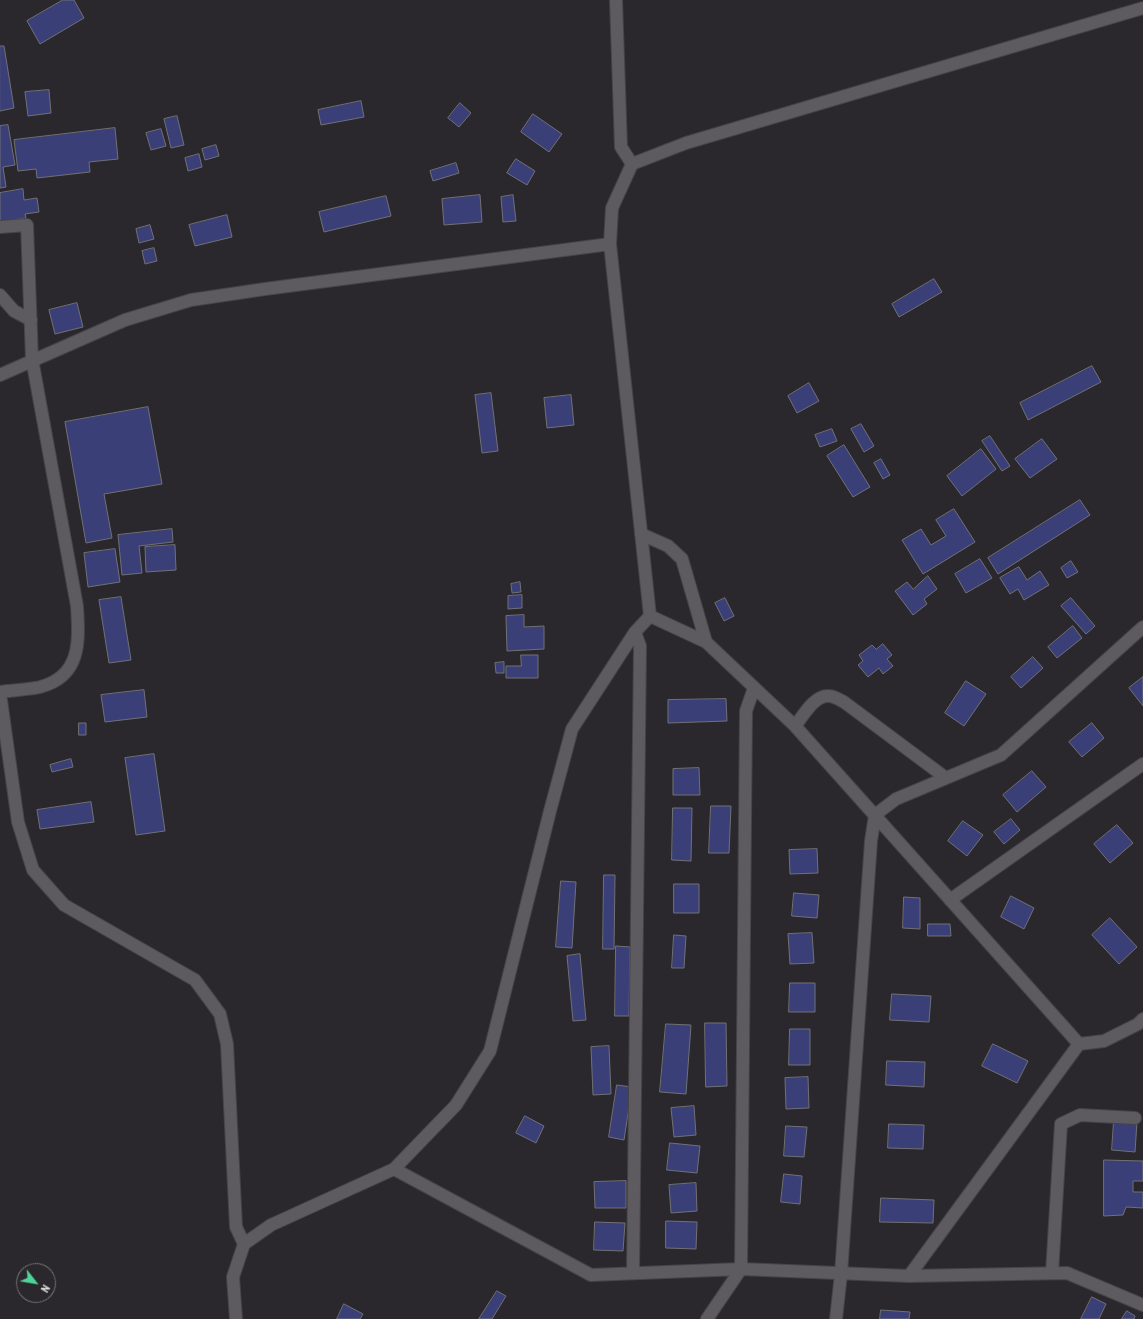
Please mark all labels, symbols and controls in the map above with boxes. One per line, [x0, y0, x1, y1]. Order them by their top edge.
north arrow [16, 1263, 56, 1303]
text: N [38, 1282, 53, 1295]

